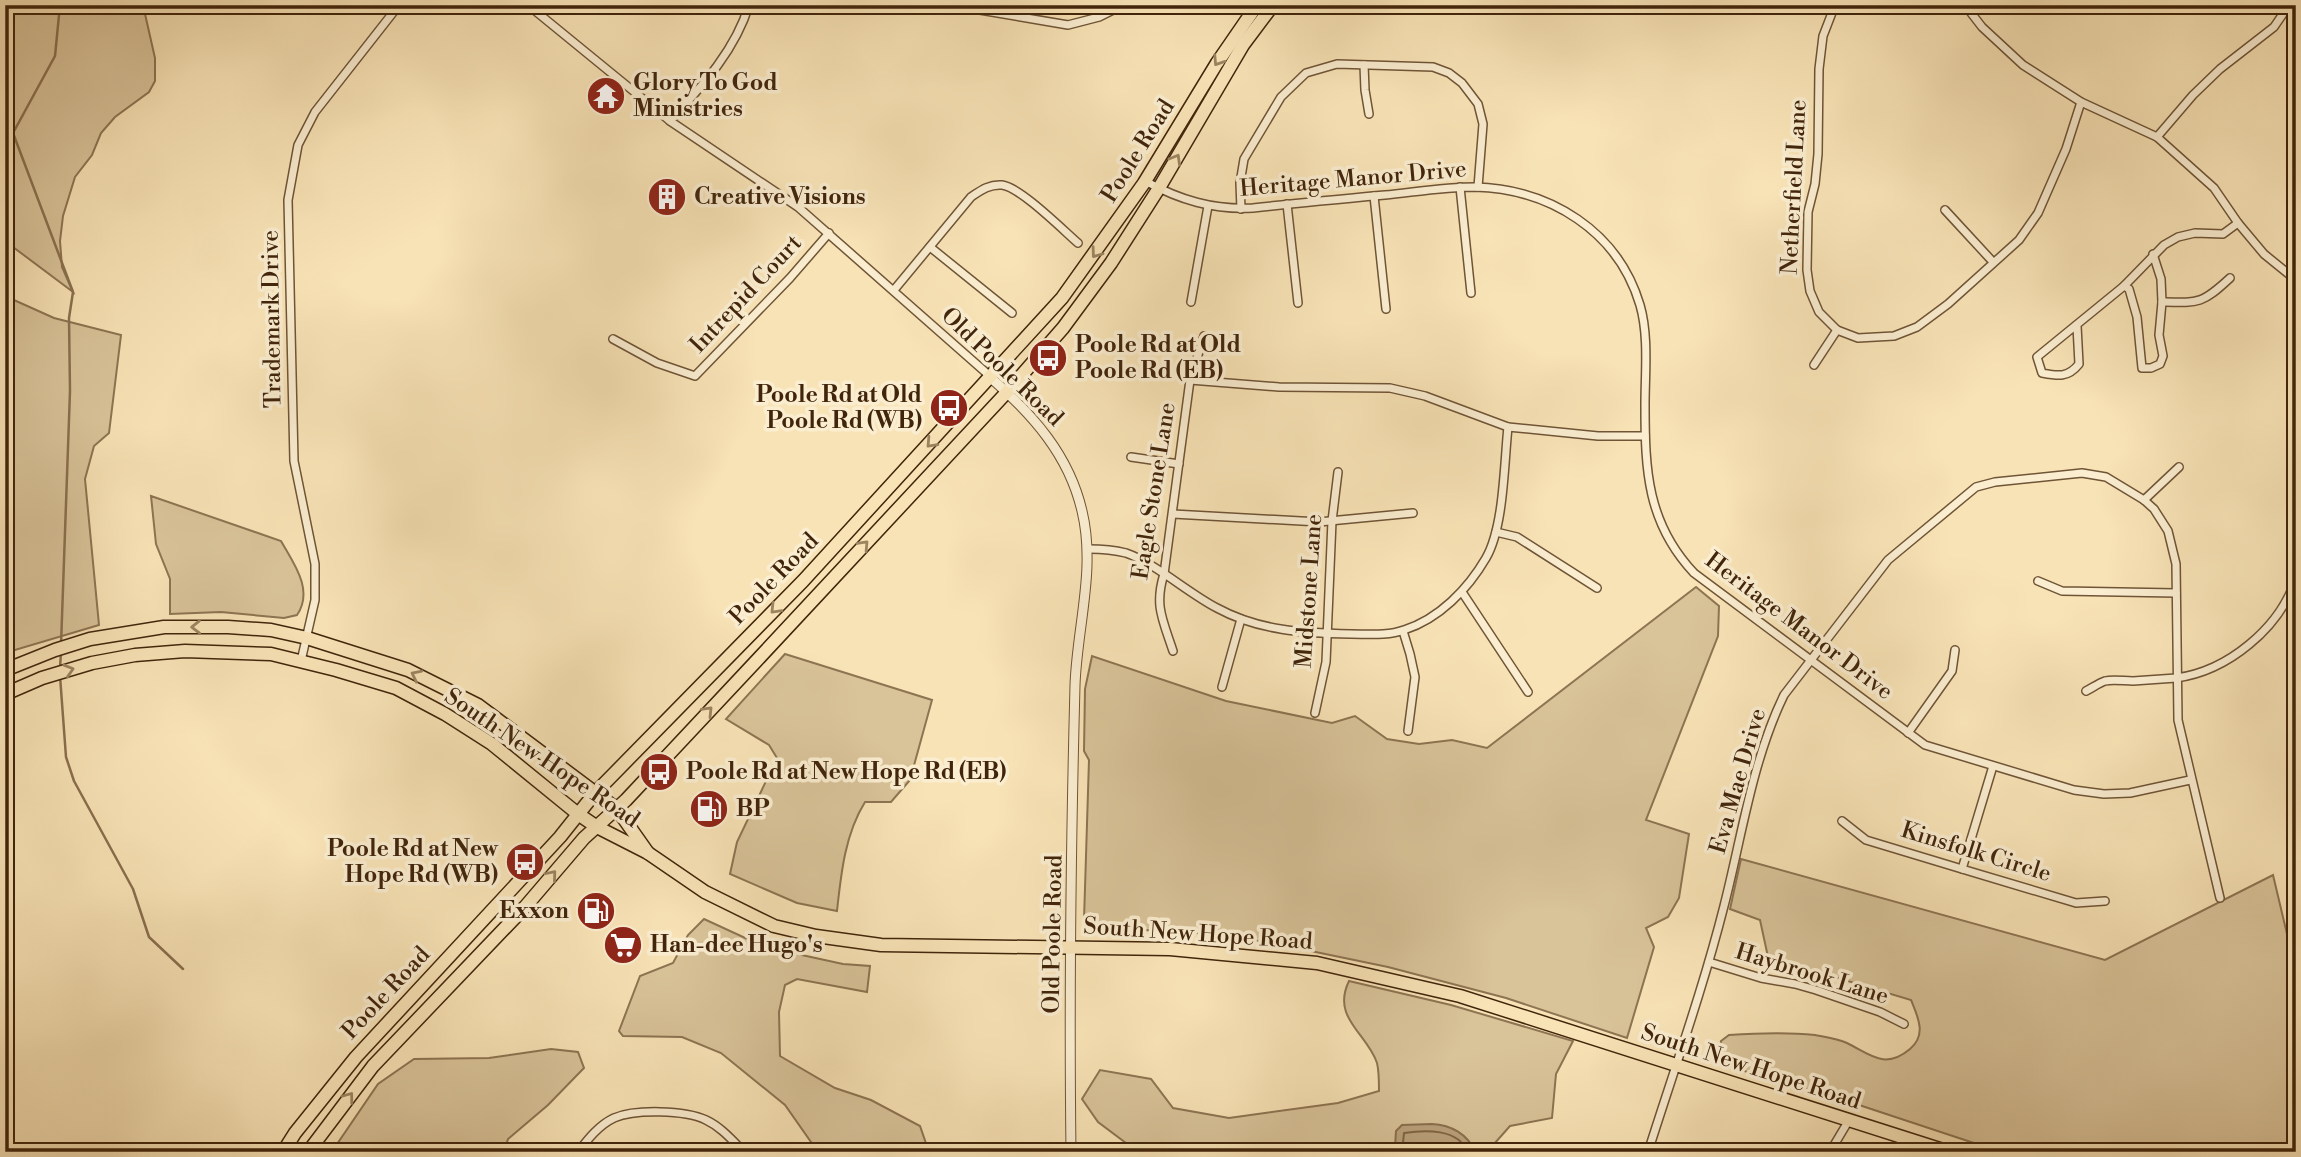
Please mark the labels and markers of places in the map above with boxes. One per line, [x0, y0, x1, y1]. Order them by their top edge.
place label: Glory To God Ministries [633, 69, 778, 123]
temple icon: Glory To God Ministries [585, 75, 627, 117]
building icon: Creative Visions [646, 176, 688, 218]
place label: Creative Visions [694, 183, 866, 211]
place label: Poole Rd at Old Poole Rd (EB) [1075, 331, 1241, 385]
bus stop icon: Poole Rd at Old Poole Rd (EB) [1027, 337, 1069, 379]
place label: Poole Rd at Old Poole Rd (WB) [756, 381, 922, 435]
bus stop icon: Poole Rd at Old Poole Rd (WB) [928, 387, 970, 429]
bus stop icon: Poole Rd at New Hope Rd (EB) [638, 751, 680, 793]
place label: Poole Rd at New Hope Rd (EB) [686, 758, 1006, 786]
fuel station icon: BP [688, 788, 730, 830]
place label: BP [736, 795, 769, 823]
place label: Poole Rd at New Hope Rd (WB) [327, 835, 499, 889]
bus stop icon: Poole Rd at New Hope Rd (WB) [504, 841, 546, 883]
fuel station icon: Exxon [575, 890, 617, 932]
place label: Exxon [499, 897, 569, 925]
supermarket icon: Han-dee Hugo's [602, 924, 644, 966]
place label: Han-dee Hugo's [650, 931, 823, 959]

